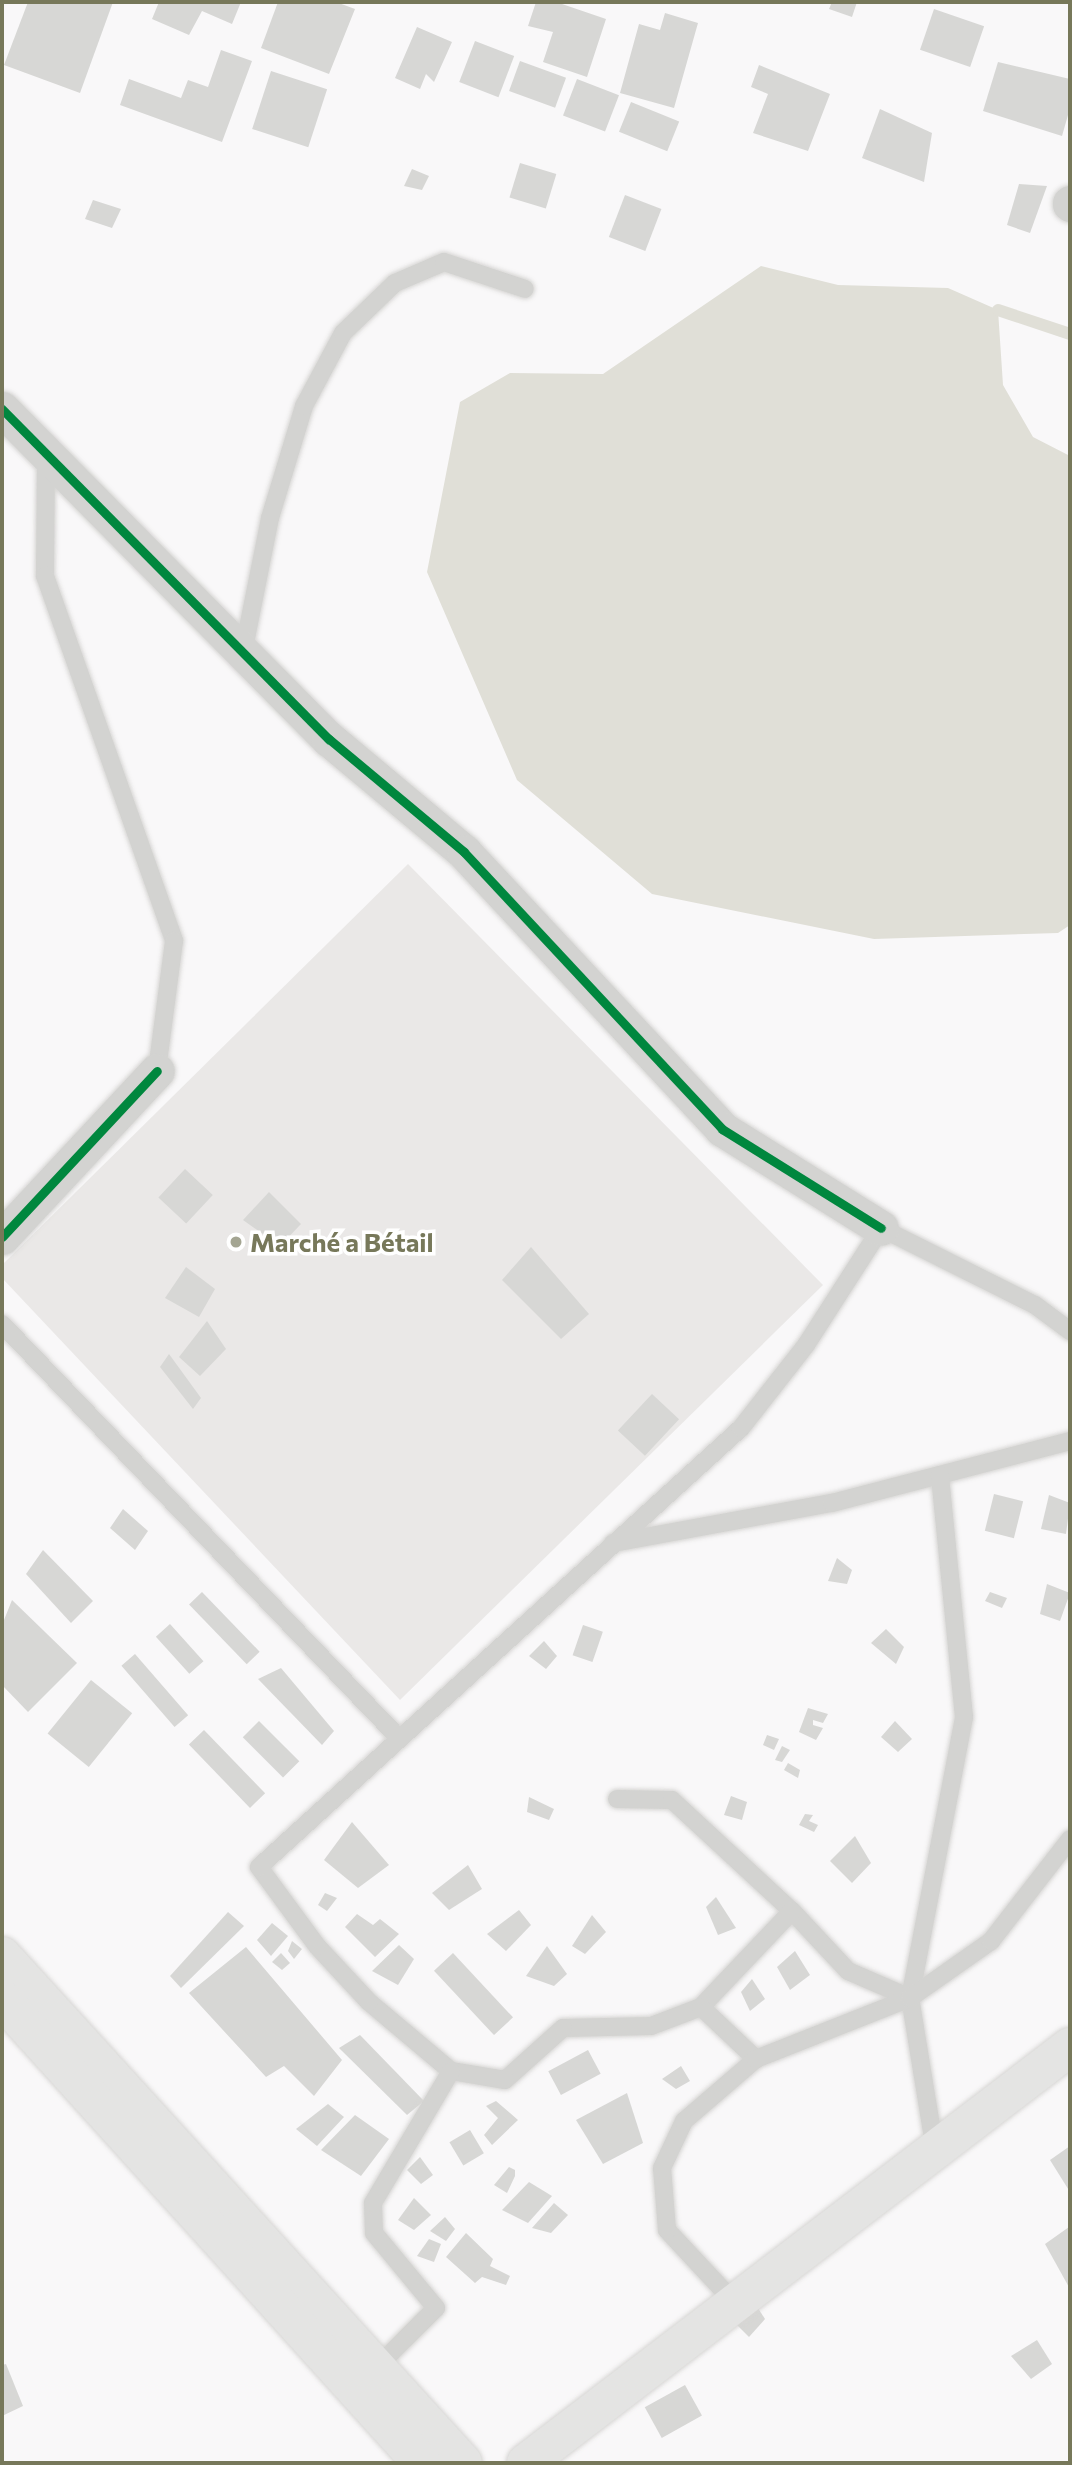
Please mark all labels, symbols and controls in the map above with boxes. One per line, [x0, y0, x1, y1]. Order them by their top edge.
place label: Marché a Bétail [250, 1226, 434, 1258]
marker: Marché a Bétail [228, 1234, 244, 1250]

